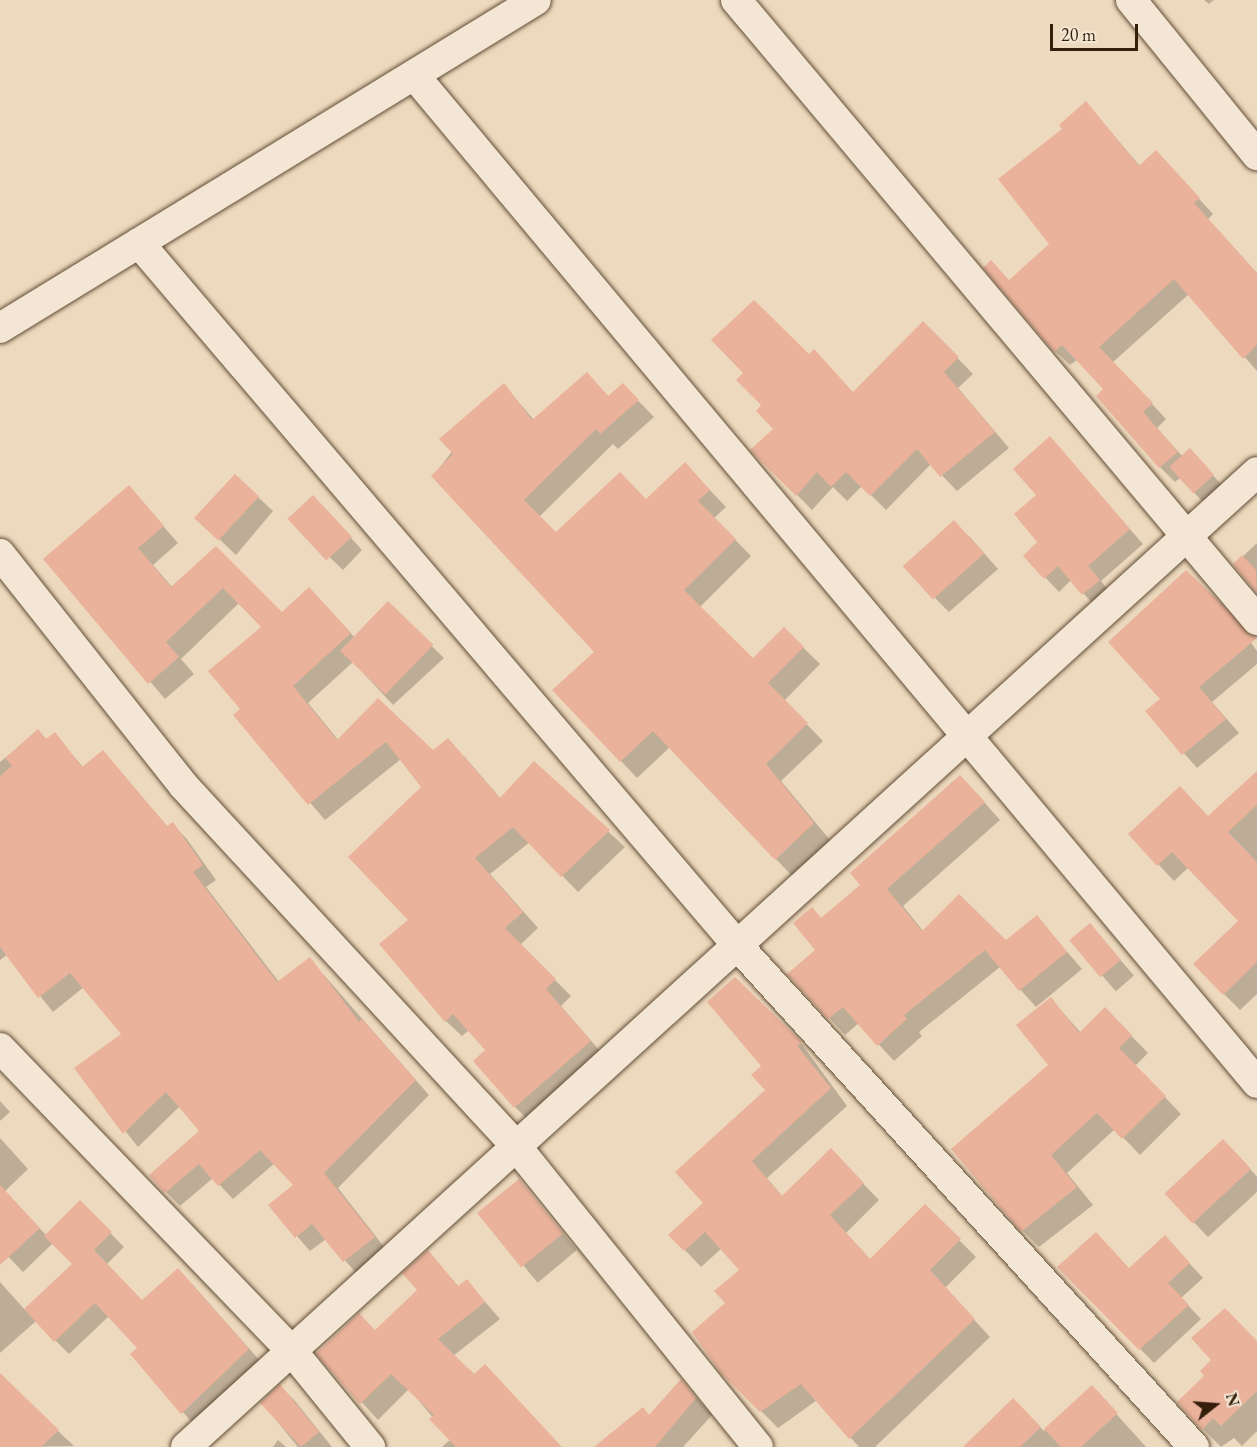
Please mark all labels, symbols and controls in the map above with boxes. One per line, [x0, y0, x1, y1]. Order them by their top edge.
scale bar [1053, 12, 1142, 50]
text: 20 m [1061, 23, 1096, 46]
north arrow [1185, 1375, 1245, 1435]
text: N [1221, 1390, 1245, 1409]

